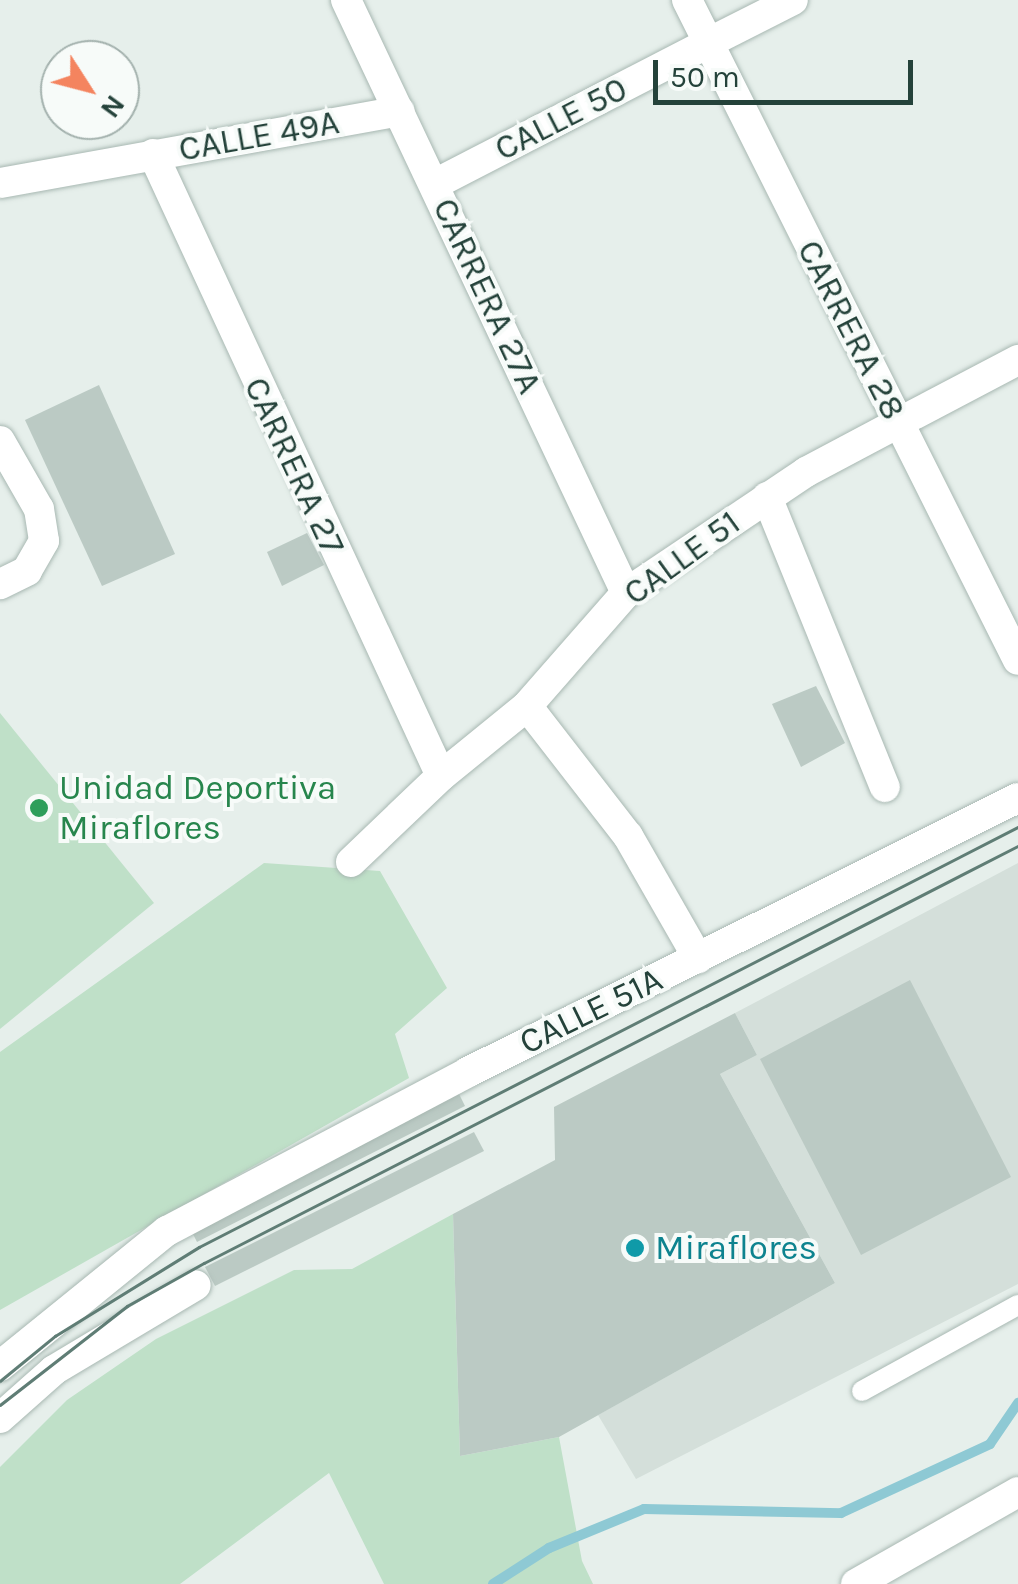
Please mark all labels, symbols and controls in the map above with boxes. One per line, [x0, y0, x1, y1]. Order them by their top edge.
north arrow [40, 40, 140, 140]
scale bar [658, 40, 918, 102]
text: 50 m [670, 59, 740, 95]
street label: CALLE 50 [488, 68, 634, 170]
text: N [94, 89, 132, 125]
street label: CALLE 49A [175, 101, 343, 171]
street label: CARRERA 27A [423, 192, 551, 400]
street label: CARRERA 28 [788, 233, 914, 427]
street label: CARRERA 27 [235, 371, 353, 561]
street label: CALLE 51 [616, 502, 748, 614]
place label: Unidad Deportiva Miraflores [59, 767, 336, 849]
marker: Unidad Deportiva Miraflores [28, 797, 50, 819]
street label: CALLE 51A [513, 958, 669, 1064]
place label: Miraflores [655, 1227, 817, 1269]
marker: Miraflores [624, 1237, 646, 1259]

